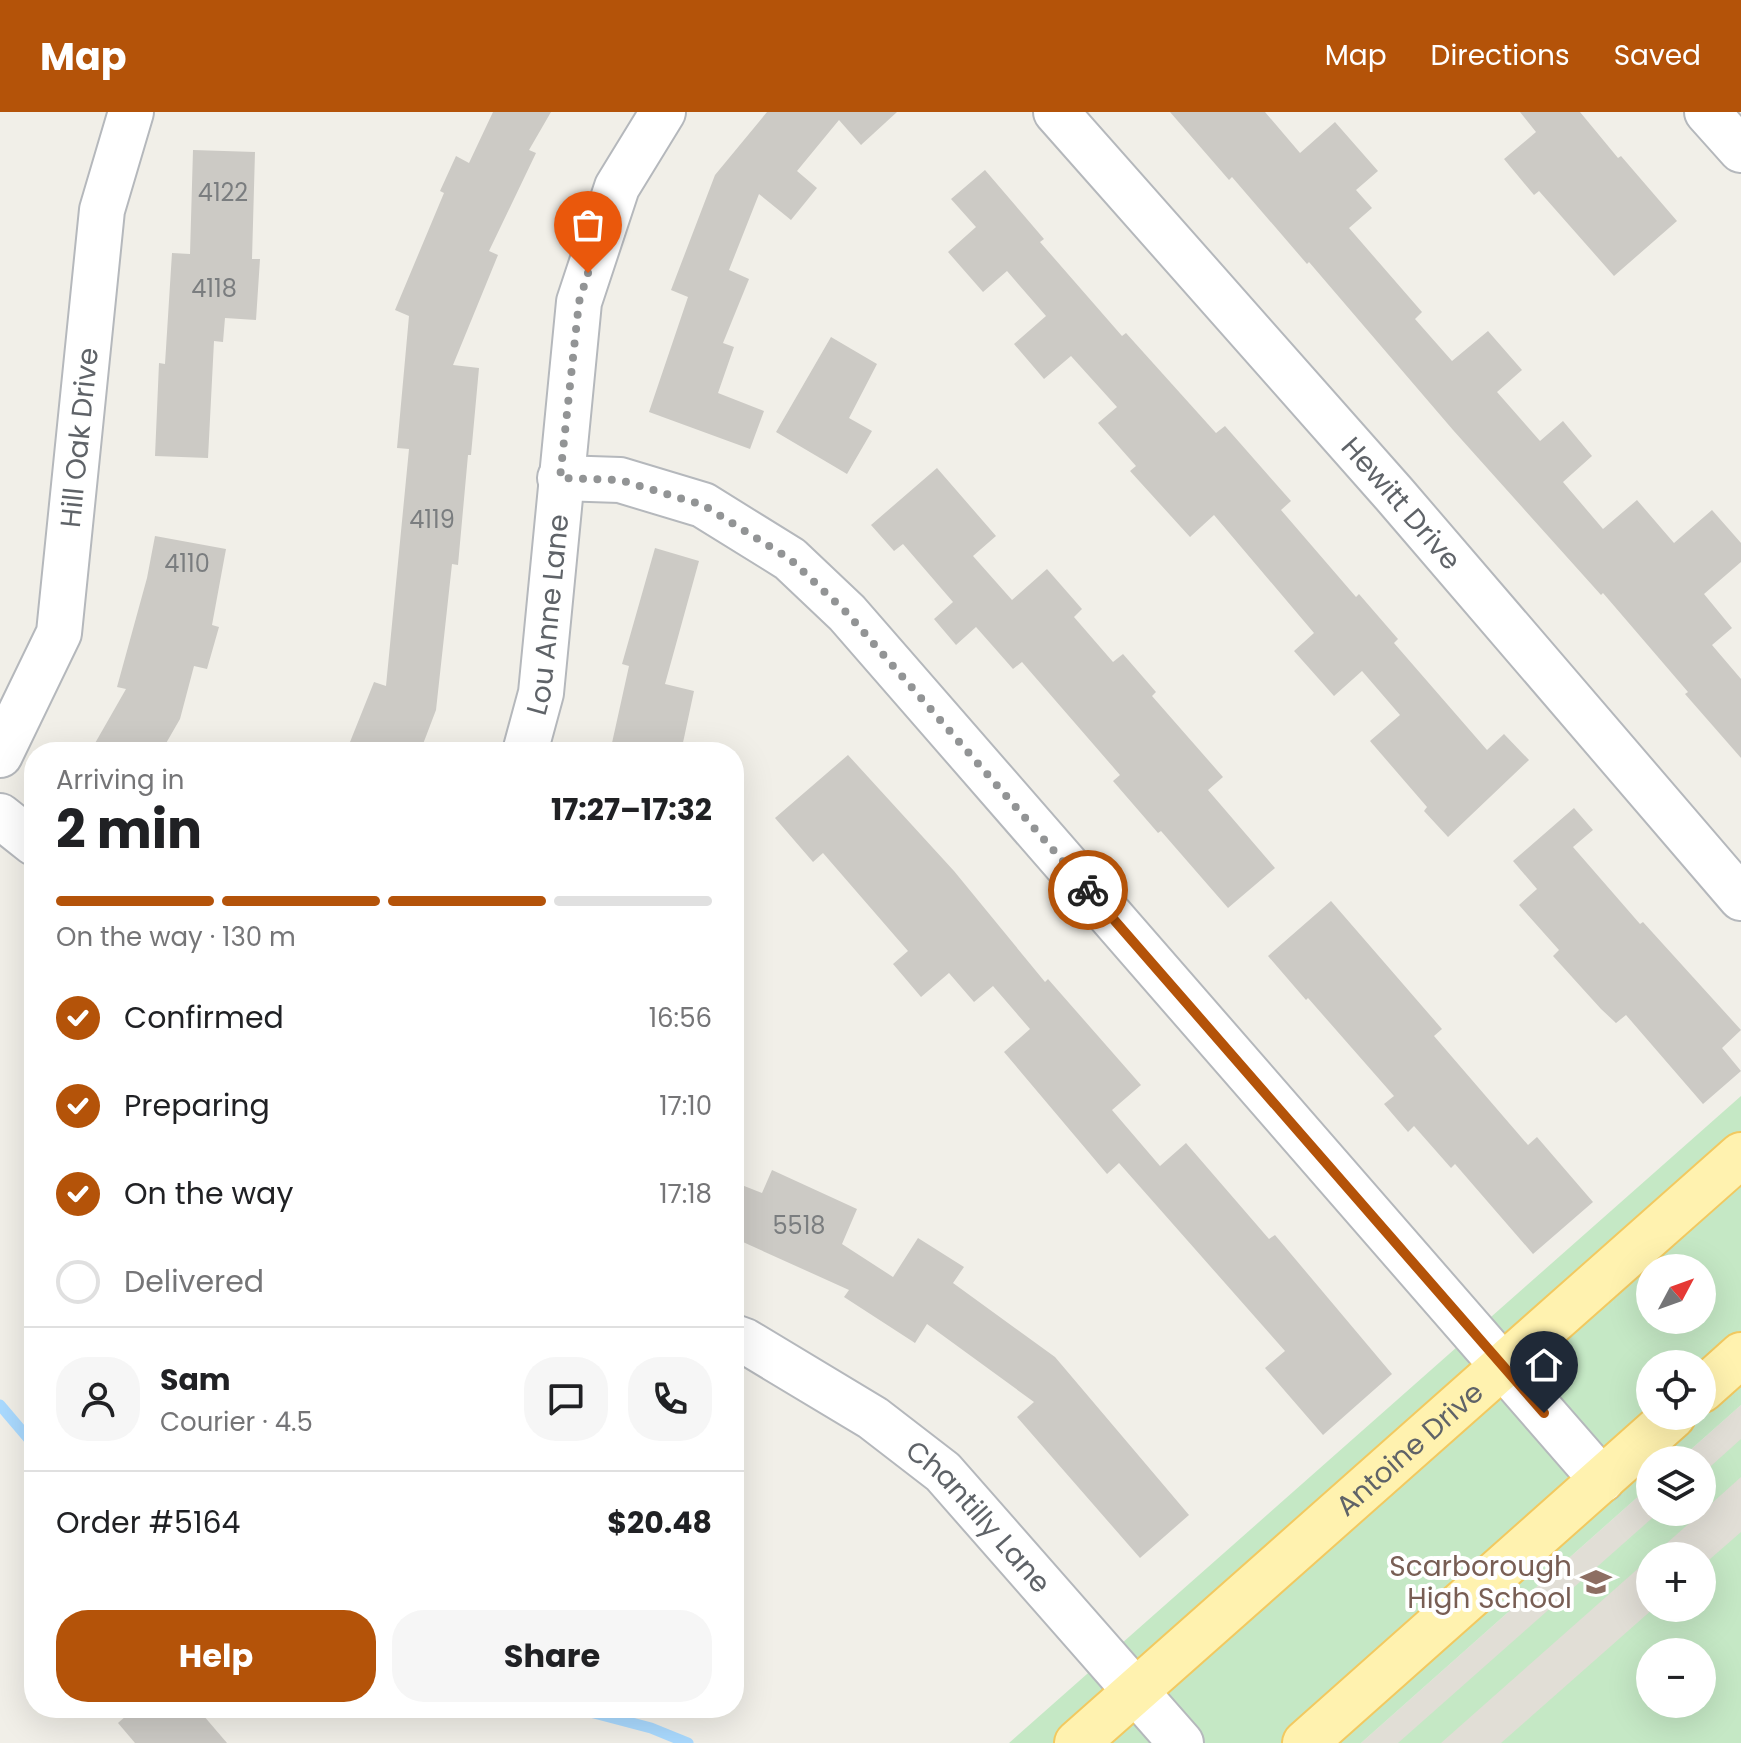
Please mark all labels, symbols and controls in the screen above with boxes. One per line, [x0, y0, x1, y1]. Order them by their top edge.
text: Map [40, 30, 127, 83]
text: Map [1325, 36, 1387, 75]
text: Directions [1431, 36, 1570, 75]
text: Saved [1614, 36, 1701, 75]
house number: 4122 [198, 176, 248, 209]
pin [554, 191, 622, 273]
icon: bag [566, 203, 610, 247]
house number: 4118 [191, 272, 237, 305]
street label: Hill Oak Drive [50, 346, 107, 529]
street label: Hewitt Drive [1333, 428, 1470, 578]
house number: 4119 [409, 503, 455, 536]
street label: Lou Anne Lane [516, 512, 578, 719]
house number: 4110 [164, 547, 210, 580]
text: Arriving in [56, 762, 185, 798]
text: 17:27–17:32 [551, 788, 712, 831]
text: 2 min [56, 793, 202, 866]
courier [1048, 850, 1128, 930]
icon: bike [1066, 868, 1110, 912]
text: On the way · 130 m [56, 919, 296, 955]
icon: check [56, 996, 100, 1040]
text: Confirmed [124, 996, 284, 1039]
text: 16:56 [649, 1000, 712, 1036]
icon: check [56, 1084, 100, 1128]
text: Preparing [124, 1084, 270, 1127]
text: 17:10 [659, 1088, 712, 1124]
icon: check [56, 1172, 100, 1216]
text: On the way [124, 1172, 293, 1215]
text: 17:18 [659, 1176, 712, 1212]
house number: 5518 [773, 1209, 825, 1242]
north arrow [1636, 1254, 1716, 1334]
map controls [1636, 1254, 1716, 1718]
text: Delivered [124, 1260, 264, 1303]
pin [1510, 1331, 1578, 1413]
icon: home [1522, 1343, 1566, 1387]
button: locate [1636, 1350, 1716, 1430]
button: person [56, 1357, 140, 1441]
button: chat [524, 1357, 608, 1441]
button: phone [628, 1357, 712, 1441]
text: Sam [160, 1358, 231, 1401]
street label: Antoine Drive [1327, 1373, 1492, 1525]
text: Courier · 4.5 [160, 1404, 313, 1440]
street label: Chantilly Lane [898, 1431, 1060, 1601]
button: layers [1636, 1446, 1716, 1526]
text: Order #5164 [56, 1501, 240, 1544]
text: $20.48 [607, 1501, 712, 1544]
button: + [1636, 1542, 1716, 1622]
place label: Scarborough High School [1389, 1547, 1572, 1618]
school or university icon: Scarborough High School [1579, 1565, 1613, 1599]
button: Help [56, 1610, 376, 1702]
button: Share [392, 1610, 712, 1702]
button: − [1636, 1638, 1716, 1718]

